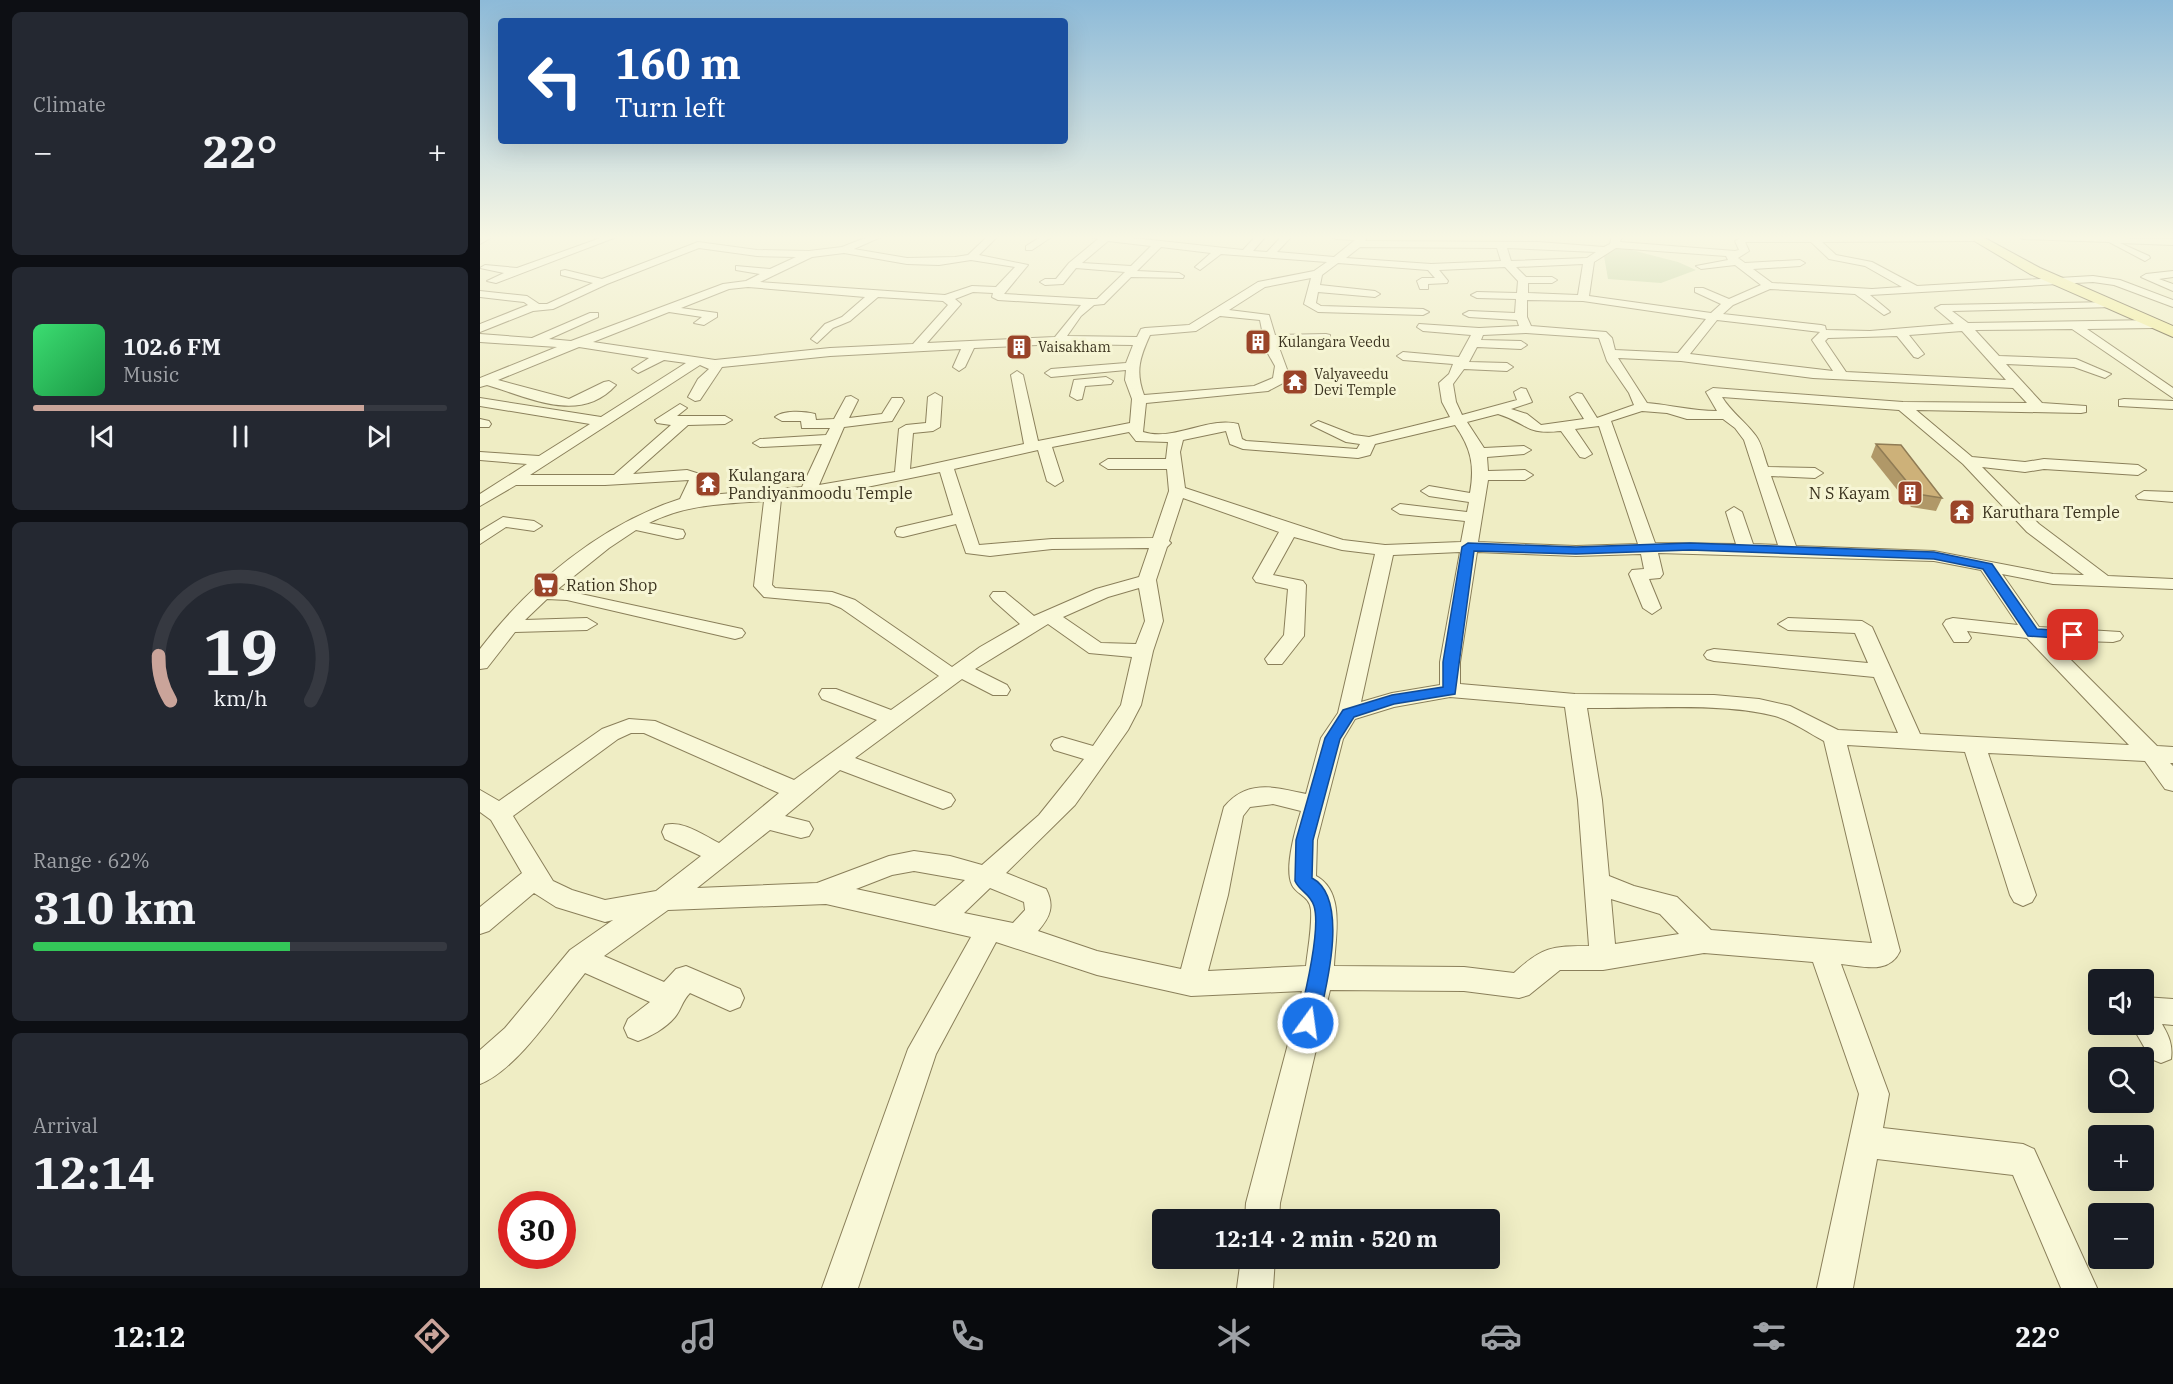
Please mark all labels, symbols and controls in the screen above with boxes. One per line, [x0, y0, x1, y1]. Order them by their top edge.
text: 160 m [615, 36, 741, 91]
icon: left [516, 42, 594, 120]
text: Turn left [615, 89, 726, 124]
text: Climate [33, 91, 106, 118]
text: 22° [202, 122, 278, 180]
text: − [33, 130, 53, 173]
text: + [427, 130, 447, 173]
building icon: Kulangara Veedu [1243, 327, 1273, 357]
text: 102.6 FM [123, 332, 221, 361]
building icon: Vaisakham [1004, 332, 1034, 362]
place label: Kulangara Veedu [1278, 333, 1391, 351]
place label: Vaisakham [1038, 338, 1111, 356]
text: Music [123, 361, 179, 388]
place label: Valyaveedu Devi Temple [1314, 365, 1396, 399]
temple icon: Valyaveedu Devi Temple [1280, 367, 1310, 397]
icon: previous [86, 420, 119, 453]
icon: pause [224, 420, 257, 453]
icon: next [362, 420, 395, 453]
place label: Kulangara Pandiyanmoodu Temple [728, 465, 912, 503]
temple icon: Kulangara Pandiyanmoodu Temple [693, 469, 723, 499]
building icon: N S Kayam [1895, 478, 1925, 508]
place label: N S Kayam [1809, 483, 1890, 503]
temple icon: Karuthara Temple [1947, 497, 1977, 527]
place label: Karuthara Temple [1982, 502, 2120, 522]
supermarket icon: Ration Shop [531, 570, 561, 600]
place label: Ration Shop [566, 575, 657, 595]
pin [2047, 609, 2098, 660]
text: 19 [203, 611, 277, 692]
icon: arrive [2056, 618, 2089, 651]
text: km/h [213, 684, 267, 712]
text: Range · 62% [33, 847, 150, 874]
text: 310 km [33, 878, 196, 936]
map controls [2088, 969, 2154, 1269]
button: sound [2088, 969, 2154, 1035]
position arrow [1276, 991, 1340, 1055]
button: search [2088, 1047, 2154, 1113]
text: Arrival [33, 1112, 98, 1139]
button: + [2088, 1125, 2154, 1191]
text: 12:14 [33, 1143, 155, 1201]
speed limit sign: 30 [498, 1191, 576, 1269]
button: − [2088, 1203, 2154, 1269]
text: 12:14 · 2 min · 520 m [1214, 1224, 1438, 1253]
icon: directions [411, 1315, 453, 1357]
icon: music [678, 1315, 720, 1357]
icon: phone [946, 1315, 988, 1357]
icon: climate [1213, 1315, 1255, 1357]
icon: car [1480, 1315, 1522, 1357]
icon: filters [1748, 1315, 1790, 1357]
text: 12:12 [113, 1319, 186, 1354]
text: 22° [2015, 1319, 2060, 1354]

